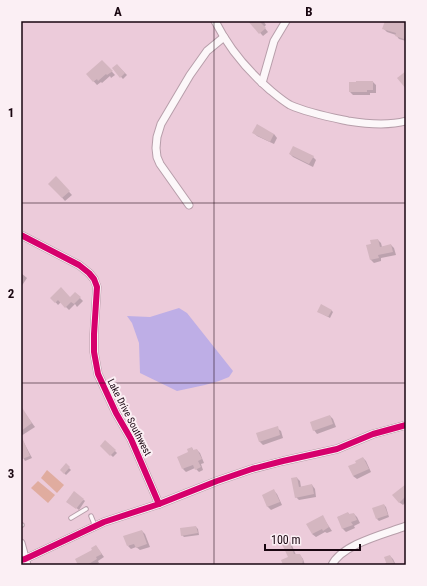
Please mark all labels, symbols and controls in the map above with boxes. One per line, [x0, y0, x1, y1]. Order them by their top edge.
text: A [114, 4, 122, 19]
text: B [305, 4, 313, 19]
text: 1 [8, 105, 14, 120]
text: 2 [8, 286, 15, 301]
street label: Lake Drive Southwest [105, 377, 154, 458]
text: 3 [8, 466, 14, 481]
scale bar [265, 526, 360, 552]
text: 100 m [271, 533, 301, 547]

